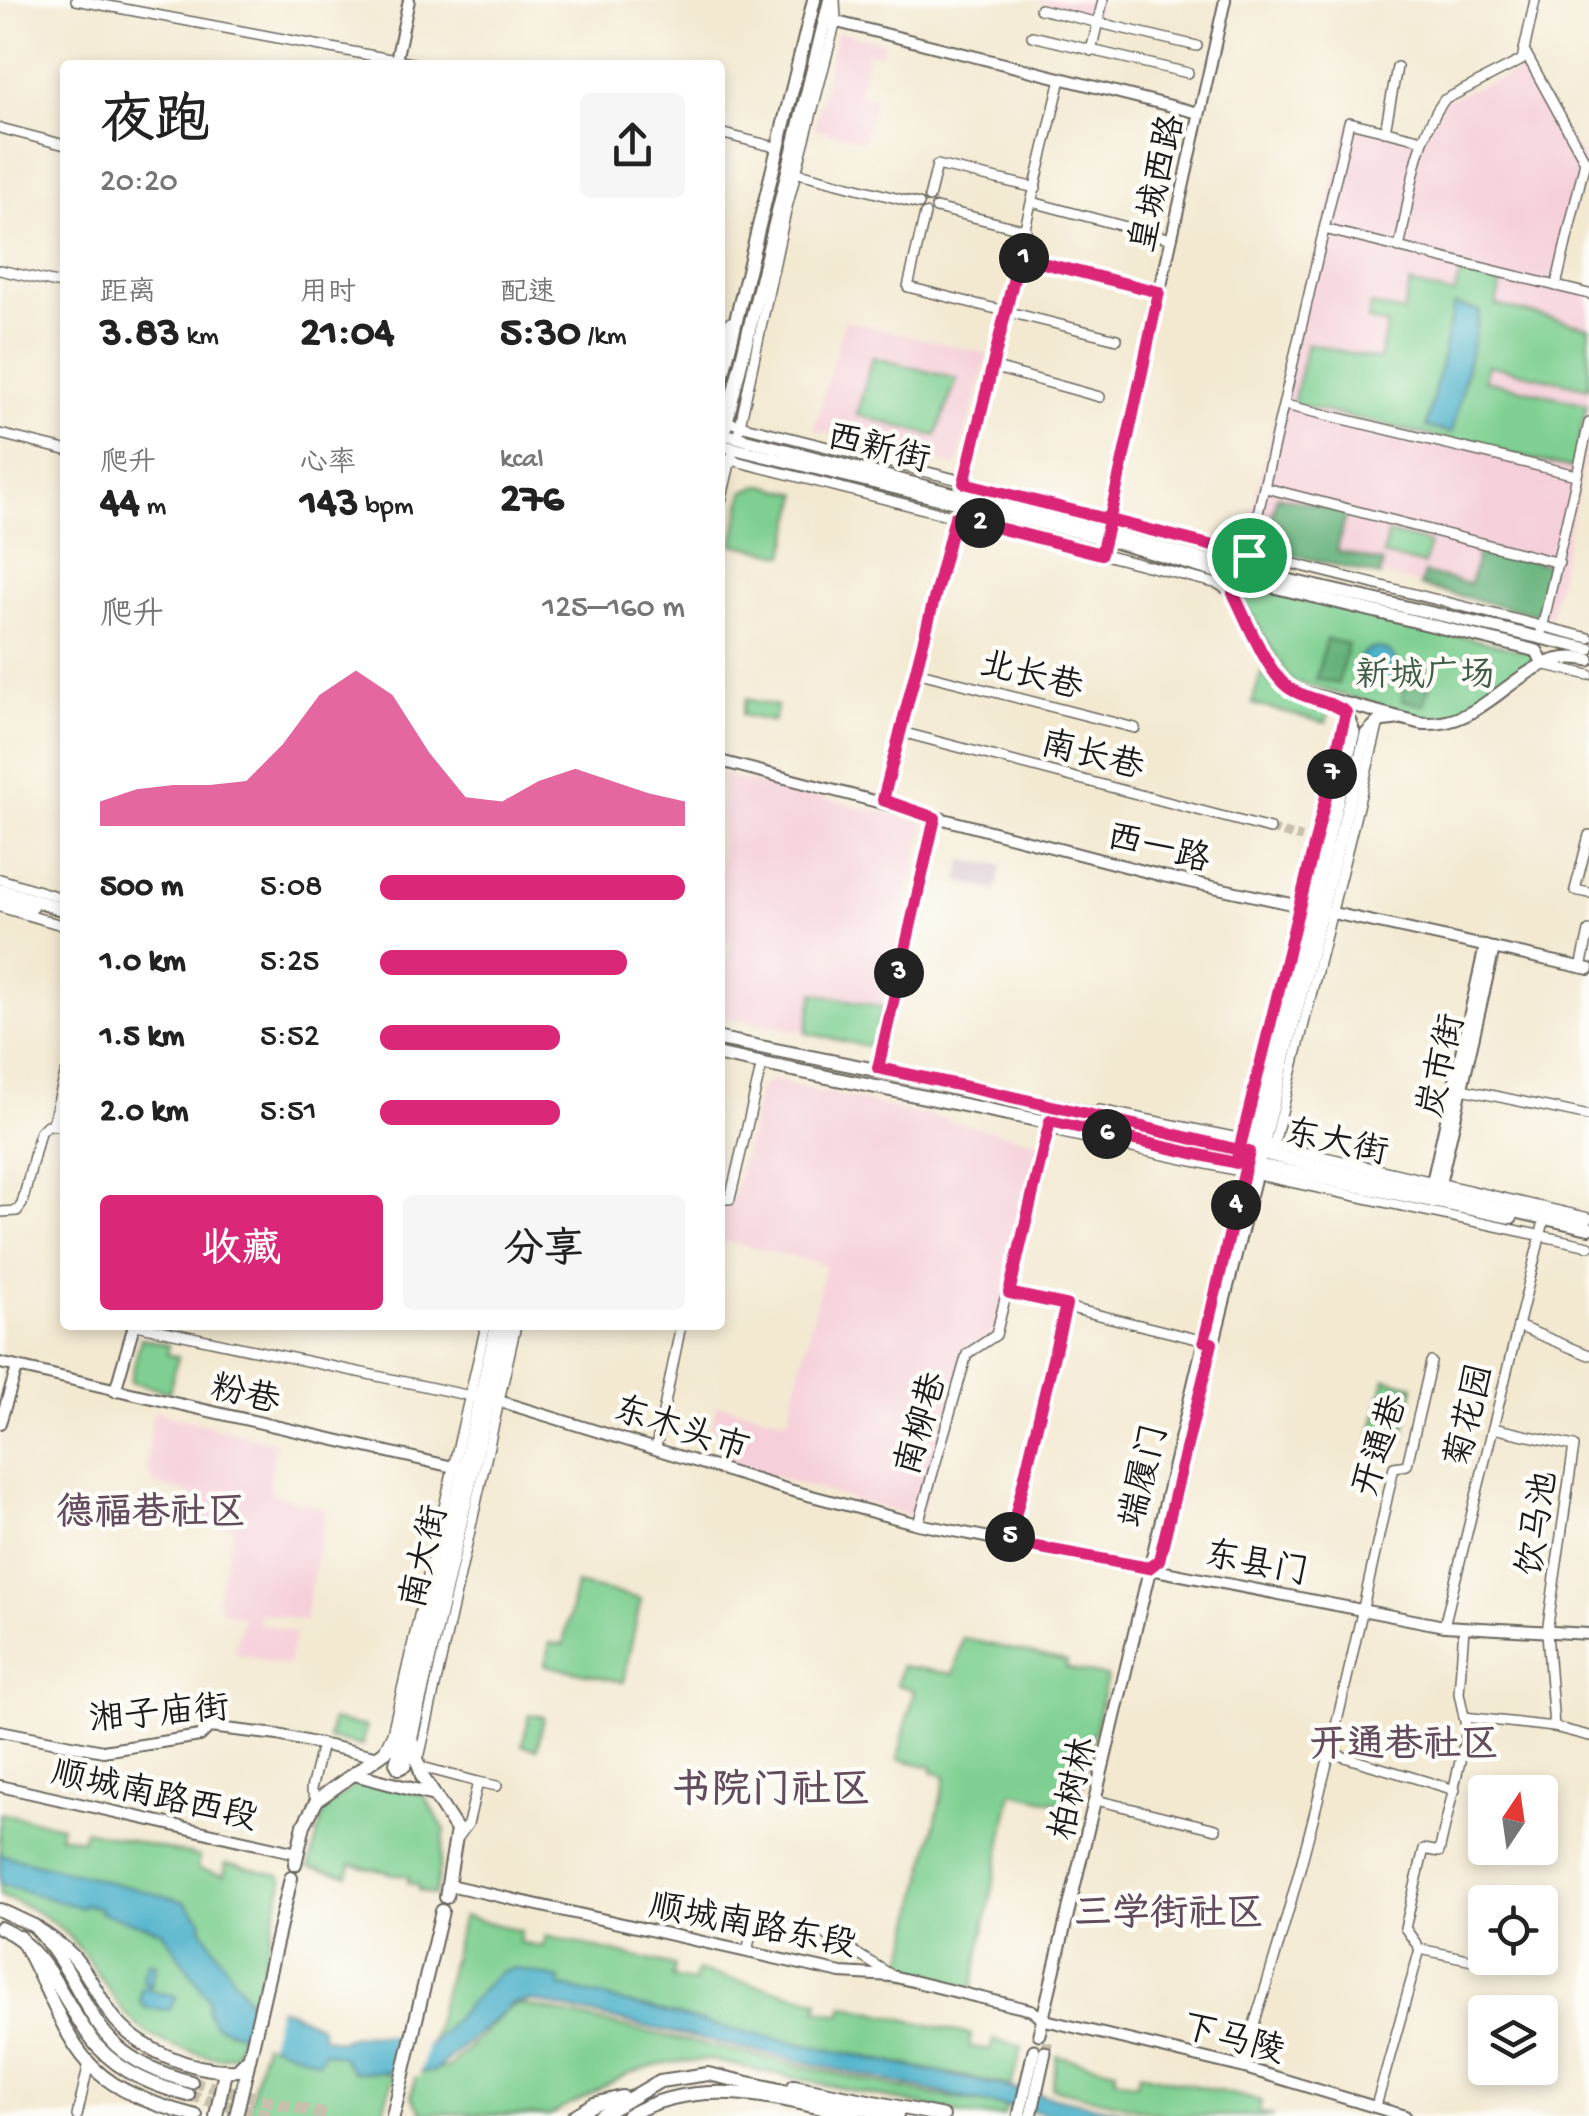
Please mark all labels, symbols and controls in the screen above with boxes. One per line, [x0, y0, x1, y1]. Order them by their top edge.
button: share [580, 93, 685, 198]
text: 夜跑 [100, 94, 210, 158]
street label: 皇城西路 [1123, 111, 1196, 257]
text: 20:20 [100, 164, 178, 202]
pin: 1 [999, 233, 1049, 283]
text: 1 [1018, 241, 1030, 274]
text: 距离 [100, 278, 156, 311]
text: 用时 [300, 278, 356, 311]
text: 配速 [500, 278, 556, 311]
text: 3.83 [100, 311, 180, 360]
text: 21:04 [300, 311, 394, 360]
text: 5:30 [500, 311, 581, 360]
text: km [180, 321, 219, 354]
text: /km [581, 321, 627, 354]
street label: 西新街 [822, 418, 934, 484]
text: kcal [500, 444, 544, 477]
text: 爬升 [100, 448, 156, 481]
text: 心率 [300, 448, 356, 481]
text: 276 [500, 477, 564, 526]
text: 44 [100, 481, 140, 530]
text: 143 [300, 481, 359, 530]
text: m [140, 491, 166, 524]
text: bpm [359, 491, 414, 524]
pin: 2 [955, 498, 1005, 548]
text: 2 [973, 506, 987, 539]
pin [1207, 513, 1292, 598]
icon: arrive [1222, 528, 1277, 583]
text: 125–160 m [542, 590, 685, 628]
text: 爬升 [100, 598, 164, 636]
street label: 北长巷 [975, 644, 1087, 711]
park label: 新城广场 [1355, 656, 1495, 699]
street label: 南长巷 [1036, 724, 1148, 791]
pin: 7 [1307, 749, 1357, 799]
text: 7 [1325, 757, 1339, 790]
street label: 西一路 [1102, 817, 1214, 884]
text: 500 m [100, 869, 183, 907]
text: 5:08 [260, 869, 323, 907]
text: 1.0 km [100, 944, 186, 982]
text: 5:25 [260, 944, 319, 982]
pin: 3 [874, 948, 924, 998]
text: 3 [892, 956, 906, 989]
street label: 炭市街 [1411, 1010, 1476, 1122]
text: 1.5 km [100, 1019, 184, 1057]
text: 5:52 [260, 1019, 319, 1057]
text: 2.0 km [100, 1094, 188, 1132]
text: 5:51 [260, 1094, 317, 1132]
pin: 6 [1082, 1109, 1132, 1159]
street label: 东大街 [1280, 1112, 1392, 1176]
text: 6 [1100, 1117, 1114, 1150]
pin: 4 [1211, 1180, 1261, 1230]
text: 4 [1229, 1188, 1243, 1221]
button: 收藏 [100, 1195, 383, 1310]
button: 分享 [403, 1195, 685, 1310]
street label: 菊花园 [1438, 1360, 1505, 1472]
street label: 粉巷 [206, 1368, 284, 1425]
street label: 南柳巷 [888, 1368, 958, 1481]
street label: 东木头市 [607, 1389, 754, 1473]
street label: 开通巷 [1346, 1390, 1419, 1503]
street label: 端履门 [1113, 1420, 1179, 1532]
street label: 饮马池 [1510, 1468, 1569, 1579]
district label: 德福巷社区 [56, 1491, 246, 1538]
street label: 南大街 [394, 1501, 459, 1613]
pin: 5 [985, 1512, 1035, 1562]
text: 5 [1003, 1520, 1017, 1553]
street label: 东县门 [1200, 1534, 1312, 1597]
street label: 湘子庙街 [88, 1688, 231, 1743]
district label: 开通巷社区 [1309, 1723, 1499, 1770]
street label: 柏树林 [1043, 1733, 1108, 1845]
street label: 顺城南路西段 [47, 1753, 261, 1842]
district label: 书院门社区 [671, 1768, 871, 1817]
north arrow [1468, 1775, 1558, 1865]
map controls [1468, 1775, 1558, 2085]
button: locate [1468, 1885, 1558, 1975]
street label: 顺城南路东段 [645, 1886, 859, 1969]
district label: 三学街社区 [1074, 1893, 1264, 1939]
button: layers [1468, 1995, 1558, 2085]
street label: 下马陵 [1177, 2007, 1289, 2076]

